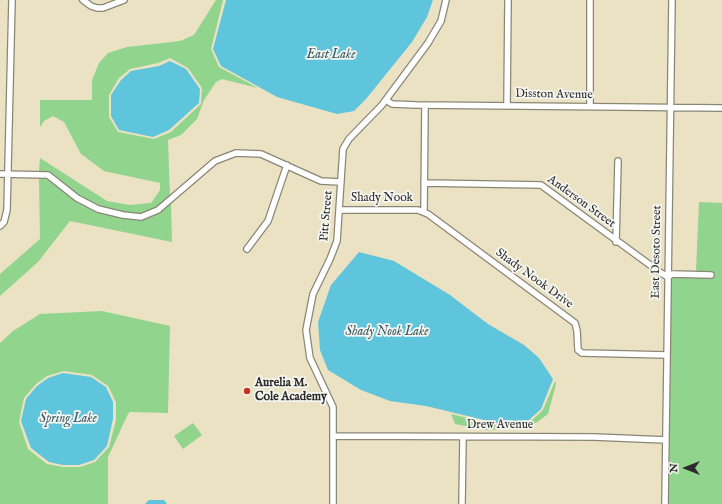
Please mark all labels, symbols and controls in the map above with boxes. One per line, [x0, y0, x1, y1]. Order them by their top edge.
water label: East Lake [307, 47, 355, 63]
street label: Disston Avenue [515, 87, 593, 103]
street label: Anderson Street [544, 173, 618, 231]
street label: Pitt Street [318, 190, 336, 242]
street label: Shady Nook [351, 192, 413, 206]
street label: East Desoto Street [649, 205, 665, 299]
street label: Shady Nook Drive [492, 246, 576, 312]
water label: Shady Nook Lake [345, 324, 429, 340]
place label: Aurelia M. Cole Academy [255, 377, 327, 405]
marker: Aurelia M. Cole Academy [242, 386, 252, 396]
water label: Spring Lake [39, 411, 97, 427]
street label: Drew Avenue [467, 419, 533, 433]
north arrow [666, 448, 706, 488]
text: N [667, 463, 681, 473]

